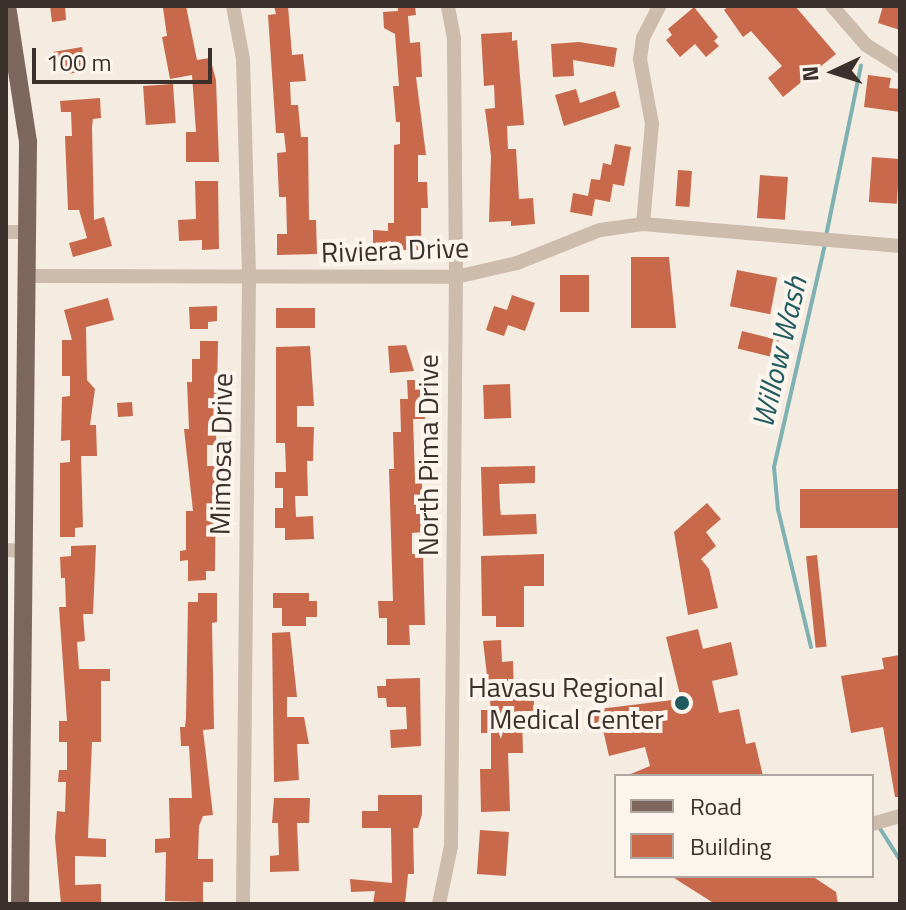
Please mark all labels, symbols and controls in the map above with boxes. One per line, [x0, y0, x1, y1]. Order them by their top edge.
scale bar [36, 32, 216, 82]
north arrow [794, 32, 874, 112]
text: 100 m [46, 44, 112, 80]
text: N [793, 65, 828, 82]
street label: Riviera Drive [320, 231, 470, 269]
water label: Willow Wash [744, 273, 814, 431]
street label: North Pima Drive [411, 354, 445, 556]
street label: Mimosa Drive [203, 373, 239, 535]
place label: Havasu Regional Medical Center [468, 670, 664, 736]
marker: Havasu Regional Medical Center [671, 692, 693, 714]
legend [614, 774, 874, 878]
text: Road [690, 788, 742, 824]
text: Building [690, 828, 772, 864]

